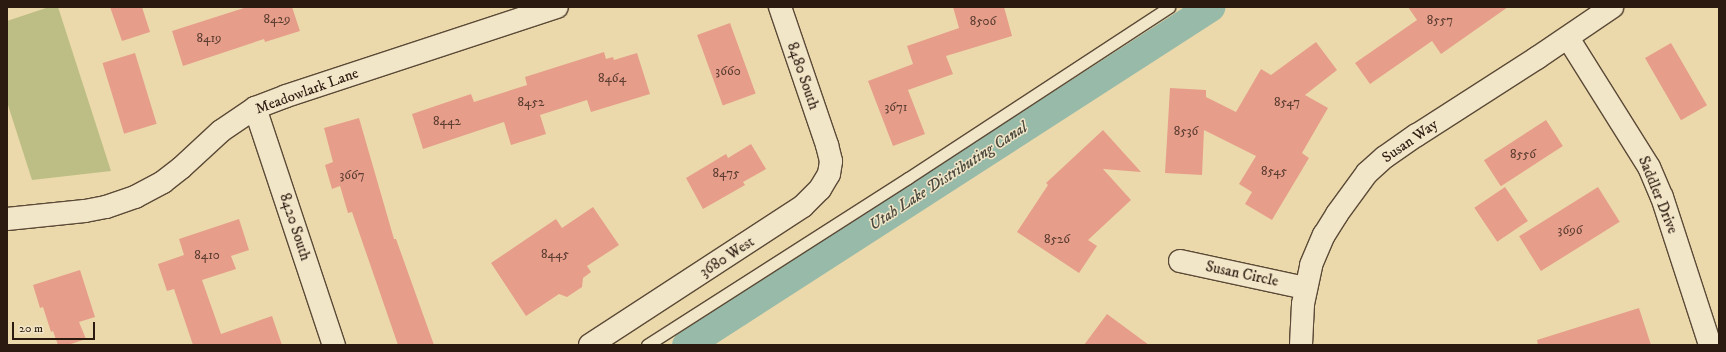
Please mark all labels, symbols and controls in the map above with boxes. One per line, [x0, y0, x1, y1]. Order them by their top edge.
house number: 8429 [264, 11, 290, 27]
house number: 8557 [1427, 12, 1453, 28]
house number: 8506 [970, 13, 996, 29]
house number: 8419 [196, 30, 222, 46]
street label: 8480 South [783, 40, 823, 112]
house number: 3660 [715, 63, 741, 79]
street label: Meadowlark Lane [253, 64, 361, 118]
house number: 8464 [598, 70, 626, 86]
house number: 8452 [518, 94, 544, 110]
house number: 8547 [1274, 94, 1300, 110]
house number: 3671 [884, 99, 908, 115]
house number: 8442 [433, 113, 461, 129]
street label: Susan Way [1379, 115, 1441, 167]
water label: Utah Lake Distributing Canal [865, 118, 1031, 234]
house number: 8536 [1174, 123, 1198, 139]
house number: 8556 [1510, 146, 1536, 162]
street label: Saddler Drive [1634, 154, 1682, 236]
house number: 8545 [1261, 163, 1287, 179]
house number: 8475 [713, 165, 739, 181]
house number: 3667 [339, 167, 365, 183]
street label: 8420 South [276, 191, 314, 263]
house number: 3696 [1558, 222, 1582, 238]
house number: 8526 [1044, 231, 1070, 247]
street label: 3680 West [696, 233, 758, 281]
house number: 8445 [541, 246, 569, 262]
house number: 8410 [194, 247, 220, 263]
street label: Susan Circle [1204, 258, 1280, 290]
scale bar [14, 314, 97, 340]
text: 20 m [19, 321, 43, 336]

